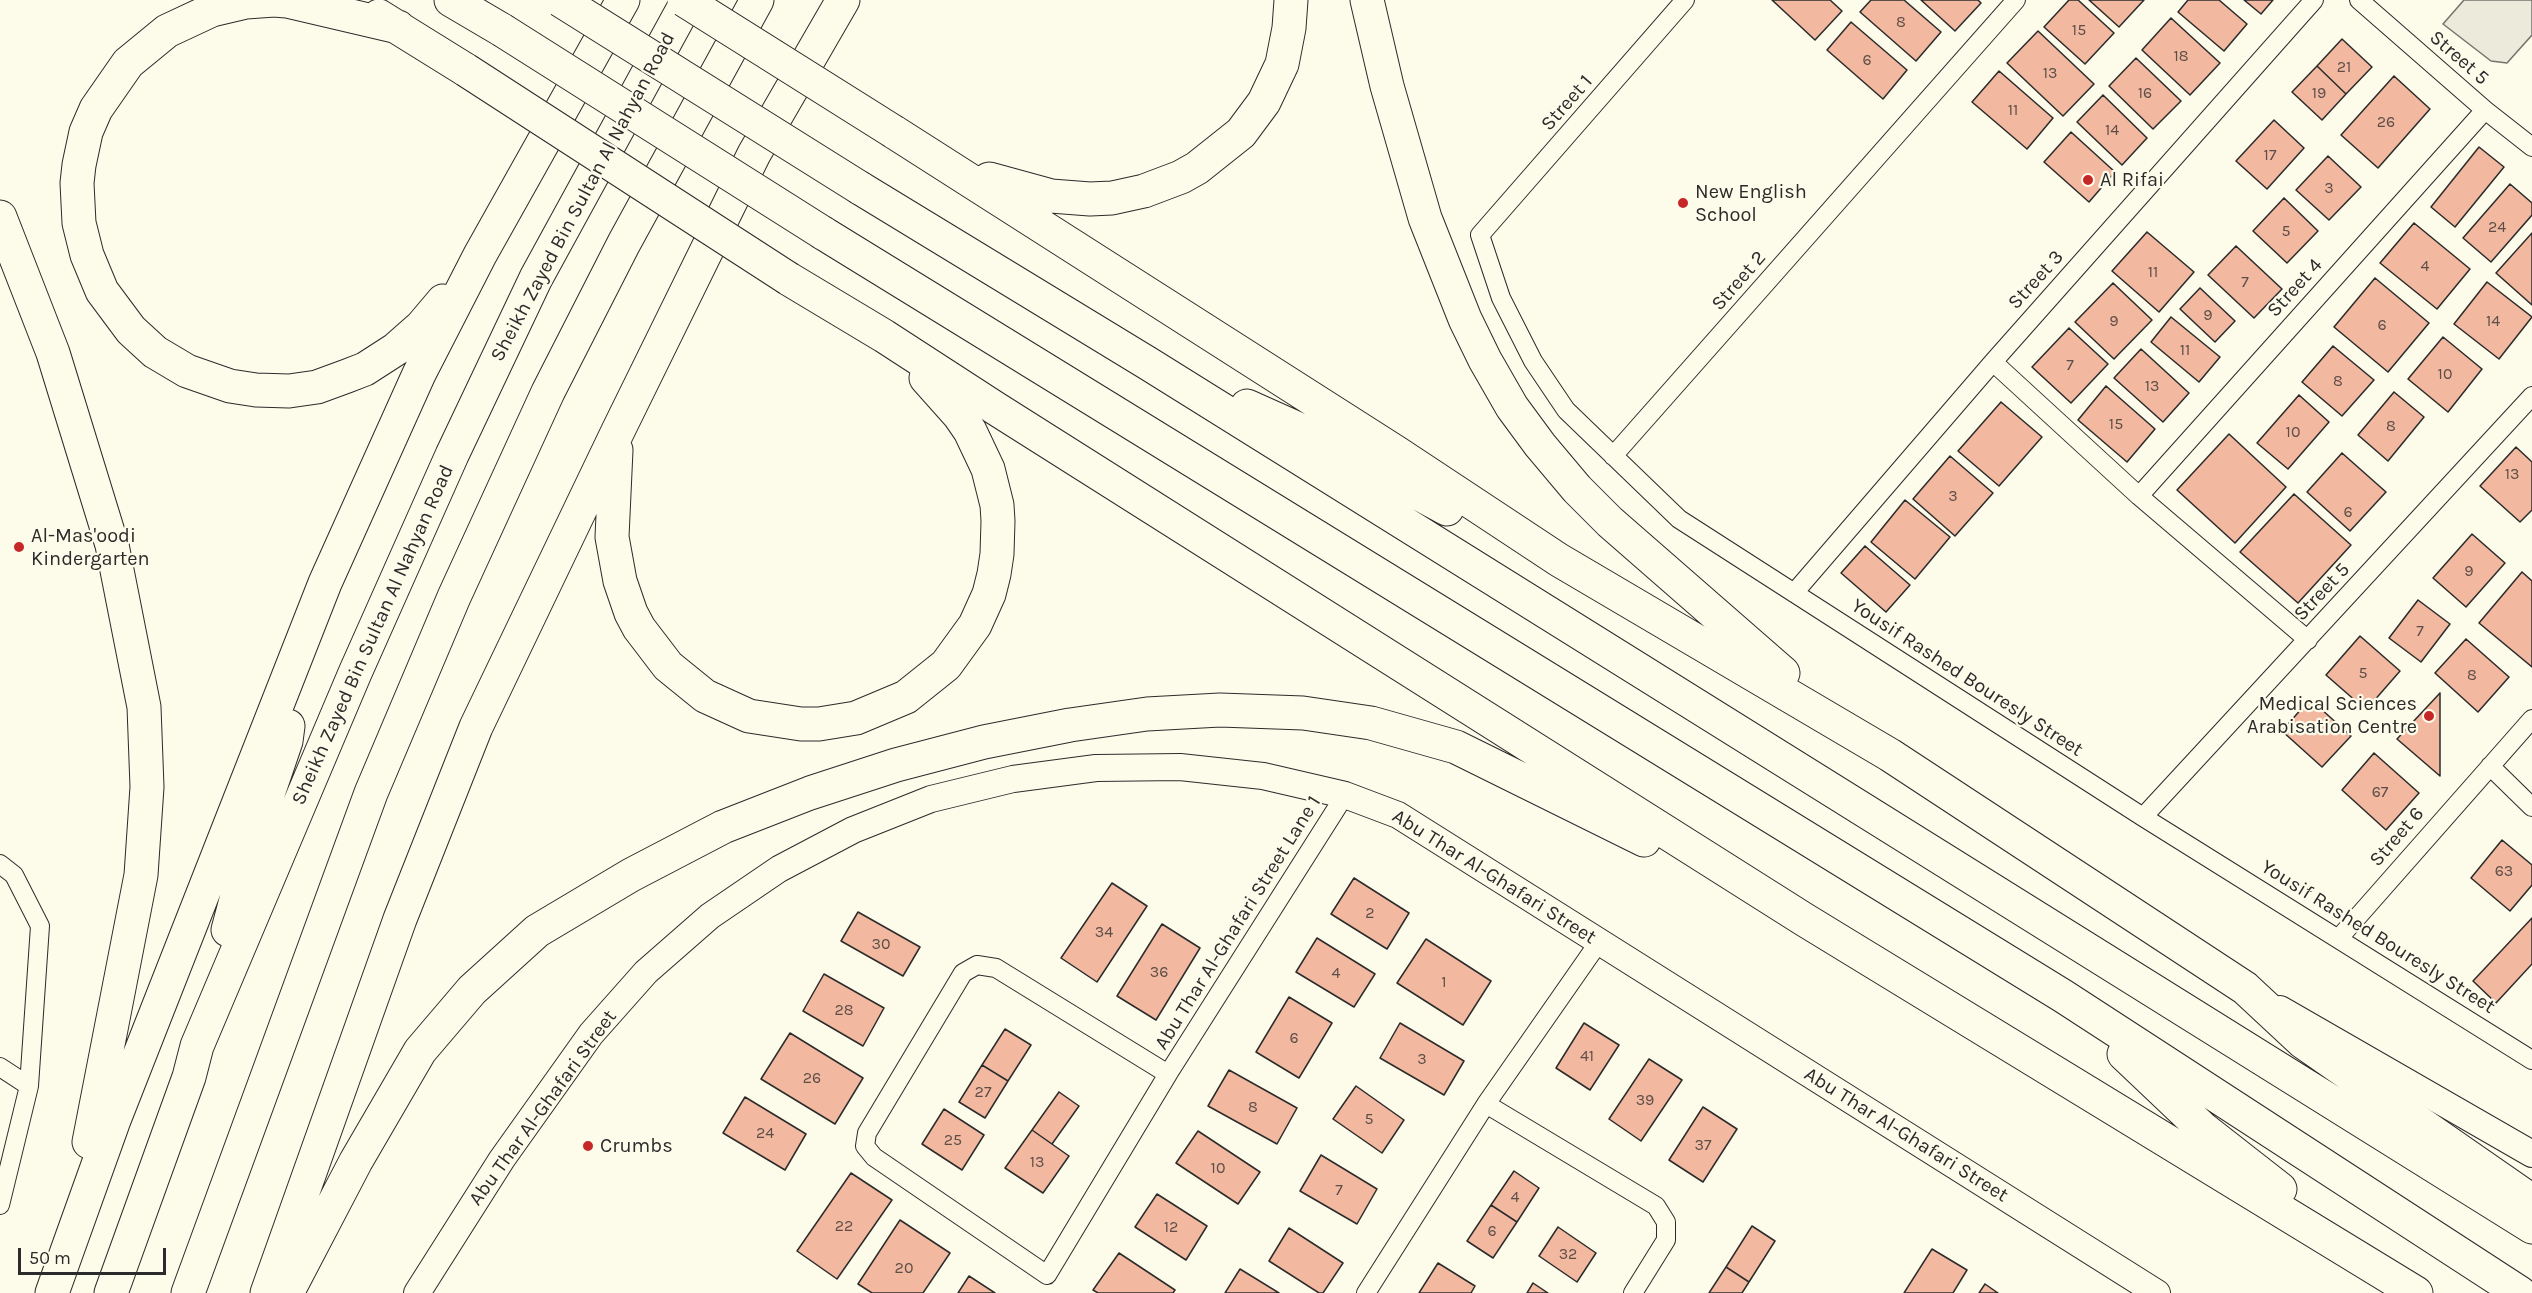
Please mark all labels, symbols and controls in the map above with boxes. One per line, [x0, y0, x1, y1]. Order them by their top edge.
house number: 8 [1896, 12, 1906, 32]
house number: 15 [2072, 20, 2086, 40]
street label: Street 5 [2424, 26, 2494, 90]
street label: Sheikh Zayed Bin Sultan Al Nahyan Road [486, 28, 680, 366]
house number: 18 [2173, 46, 2189, 66]
house number: 6 [1862, 50, 1872, 70]
house number: 21 [2337, 57, 2351, 77]
house number: 13 [2043, 63, 2057, 83]
street label: Street 1 [1536, 70, 1598, 136]
house number: 16 [2138, 83, 2152, 103]
house number: 19 [2312, 83, 2326, 103]
house number: 11 [2008, 100, 2018, 120]
house number: 26 [2377, 112, 2395, 132]
house number: 14 [2105, 120, 2119, 140]
house number: 17 [2264, 145, 2276, 165]
place label: Al Rifai [2100, 168, 2164, 192]
marker: Al Rifai [2081, 173, 2095, 187]
house number: 3 [2324, 178, 2334, 198]
place label: New English School [1695, 180, 1807, 227]
marker: New English School [1676, 196, 1690, 210]
house number: 24 [2488, 217, 2506, 237]
house number: 5 [2281, 221, 2291, 241]
street label: Street 3 [2003, 245, 2069, 315]
street label: Street 2 [1707, 246, 1771, 316]
street label: Street 4 [2262, 254, 2328, 322]
house number: 4 [2421, 256, 2429, 276]
house number: 11 [2148, 262, 2158, 282]
house number: 7 [2241, 272, 2249, 292]
house number: 9 [2203, 305, 2213, 325]
house number: 9 [2109, 311, 2119, 331]
house number: 14 [2486, 311, 2500, 331]
house number: 6 [2377, 315, 2387, 335]
house number: 11 [2180, 340, 2190, 360]
house number: 7 [2066, 355, 2074, 375]
house number: 10 [2438, 364, 2452, 384]
house number: 8 [2333, 371, 2343, 391]
house number: 13 [2145, 376, 2159, 396]
house number: 15 [2109, 414, 2123, 434]
house number: 8 [2386, 416, 2396, 436]
house number: 10 [2286, 422, 2300, 442]
street label: Sheikh Zayed Bin Sultan Al Nahyan Road [287, 461, 459, 809]
house number: 13 [2505, 464, 2519, 484]
house number: 3 [1948, 486, 1958, 506]
house number: 6 [2343, 502, 2353, 522]
place label: Al-Mas'oodi Kindergarten [31, 524, 150, 571]
marker: Al-Mas'oodi Kindergarten [12, 540, 26, 554]
street label: Street 5 [2289, 558, 2355, 626]
house number: 9 [2464, 561, 2474, 581]
street label: Yousif Rashed Bouresly Street [1847, 594, 2087, 762]
house number: 7 [2416, 621, 2424, 641]
house number: 5 [2358, 663, 2368, 683]
house number: 8 [2467, 665, 2477, 685]
place label: Medical Sciences Arabisation Centre [2247, 692, 2417, 739]
marker: Medical Sciences Arabisation Centre [2422, 709, 2436, 723]
house number: 67 [2372, 782, 2388, 802]
street label: Abu Thar Al-Ghafari Street Lane 1 [1150, 792, 1326, 1054]
street label: Street 6 [2365, 802, 2429, 872]
street label: Abu Thar Al-Ghafari Street [1388, 804, 1600, 950]
street label: Yousif Rashed Bouresly Street [2257, 855, 2499, 1019]
house number: 63 [2495, 861, 2513, 881]
house number: 2 [1365, 903, 1375, 923]
house number: 34 [1095, 922, 1113, 942]
house number: 30 [872, 934, 890, 954]
house number: 36 [1150, 962, 1168, 982]
house number: 4 [1332, 963, 1340, 983]
house number: 1 [1441, 972, 1447, 992]
house number: 28 [834, 1000, 854, 1020]
street label: Abu Thar Al-Ghafari Street [464, 1005, 622, 1211]
house number: 6 [1289, 1028, 1299, 1048]
house number: 41 [1580, 1046, 1594, 1066]
house number: 3 [1417, 1049, 1427, 1069]
street label: Abu Thar Al-Ghafari Street [1800, 1062, 2012, 1208]
house number: 26 [803, 1068, 821, 1088]
house number: 27 [975, 1082, 991, 1102]
house number: 39 [1636, 1090, 1654, 1110]
house number: 8 [1248, 1097, 1258, 1117]
house number: 5 [1364, 1109, 1374, 1129]
house number: 24 [756, 1123, 774, 1143]
house number: 25 [944, 1130, 962, 1150]
place label: Crumbs [600, 1134, 673, 1158]
house number: 37 [1695, 1135, 1711, 1155]
marker: Crumbs [581, 1139, 595, 1153]
house number: 13 [1030, 1152, 1044, 1172]
house number: 10 [1211, 1158, 1225, 1178]
house number: 7 [1335, 1180, 1343, 1200]
house number: 4 [1511, 1187, 1519, 1207]
house number: 22 [835, 1216, 853, 1236]
house number: 12 [1164, 1217, 1178, 1237]
house number: 6 [1487, 1221, 1497, 1241]
scale bar [21, 1236, 170, 1274]
house number: 32 [1559, 1244, 1577, 1264]
text: 50 m [29, 1247, 71, 1269]
house number: 20 [895, 1258, 913, 1278]

